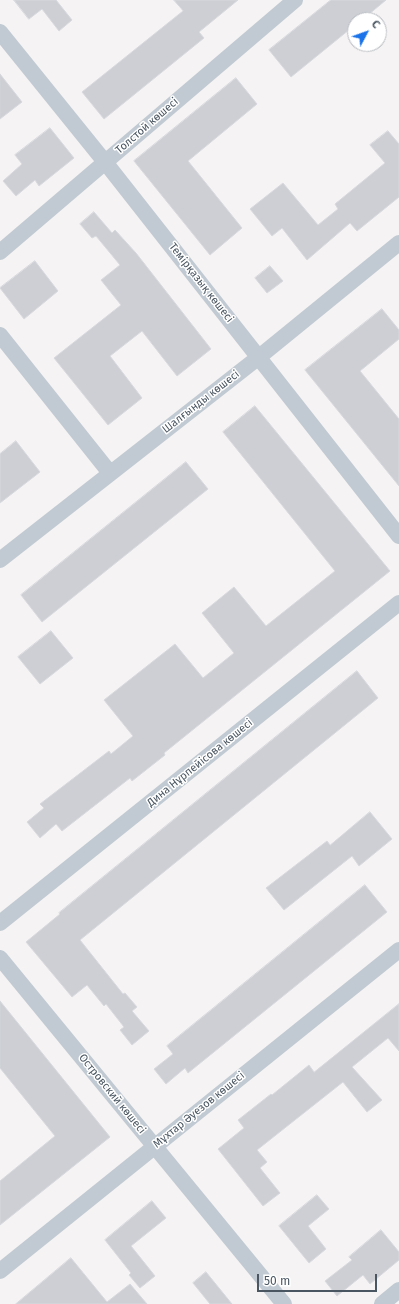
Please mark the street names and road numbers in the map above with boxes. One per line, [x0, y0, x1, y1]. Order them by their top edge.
street label: Толстой көшесі [113, 95, 181, 157]
street label: Темірқазық көшесі [166, 241, 236, 325]
street label: Шалғынды көшесі [160, 368, 242, 436]
street label: Дина Нұрпейісова көшесі [145, 716, 255, 810]
street label: Островский көшесі [76, 1051, 148, 1137]
street label: Мұхтар Әуезов көшесі [151, 1069, 247, 1151]

